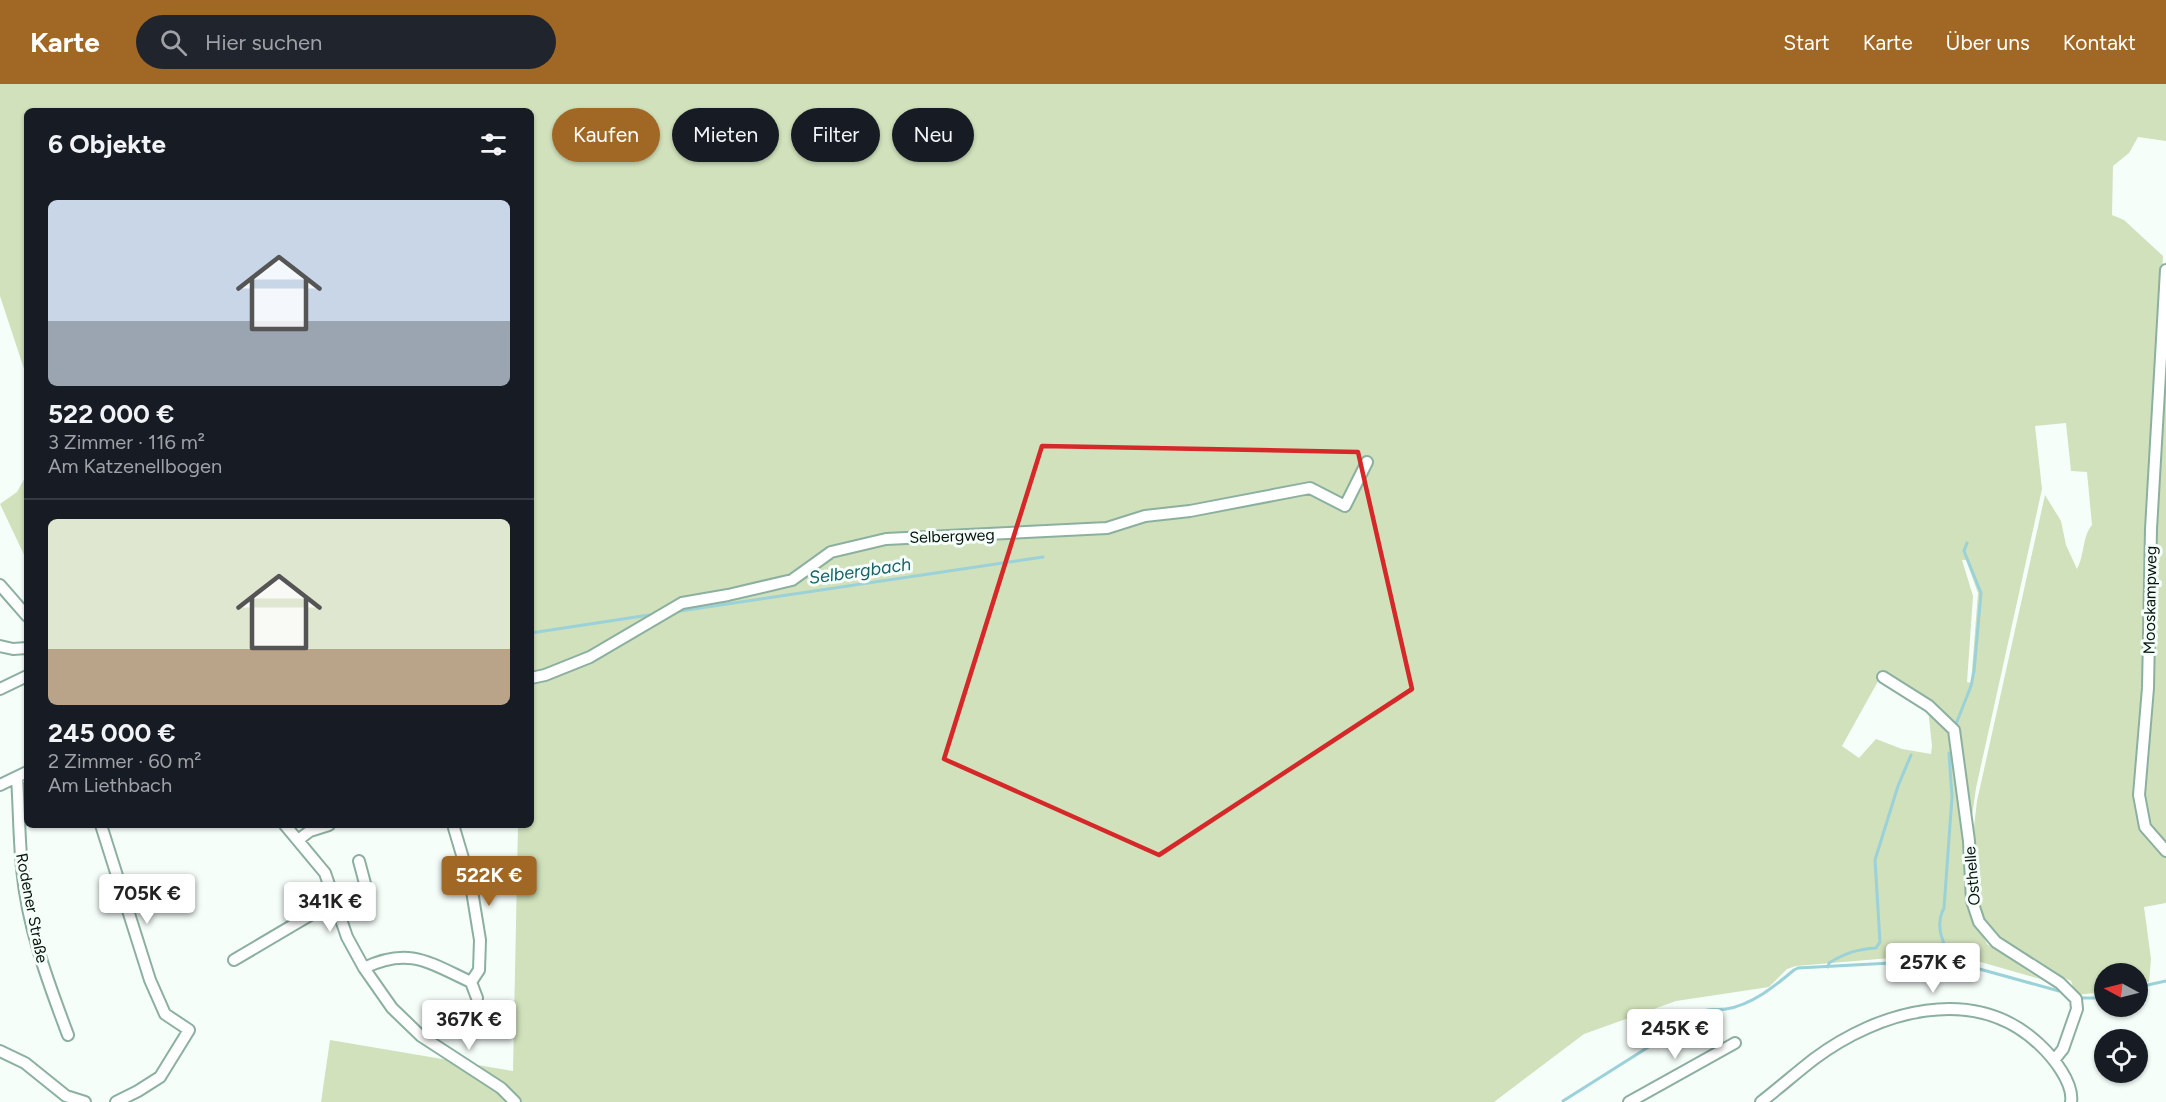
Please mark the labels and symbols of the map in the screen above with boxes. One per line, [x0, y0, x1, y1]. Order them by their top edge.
street label: Selbergweg [909, 525, 995, 547]
street label: Mooskampweg [2140, 546, 2160, 654]
water label: Selbergbach [807, 553, 913, 589]
street label: Osthelle [1960, 845, 1984, 906]
street label: Rodener Straße [12, 851, 52, 965]
pin: 522K € [440, 856, 538, 907]
pin: 705K € [98, 874, 196, 925]
pin: 341K € [281, 882, 379, 933]
pin: 257K € [1884, 943, 1982, 994]
north arrow [2094, 963, 2148, 1017]
pin: 367K € [420, 1000, 518, 1051]
pin: 245K € [1626, 1009, 1724, 1060]

